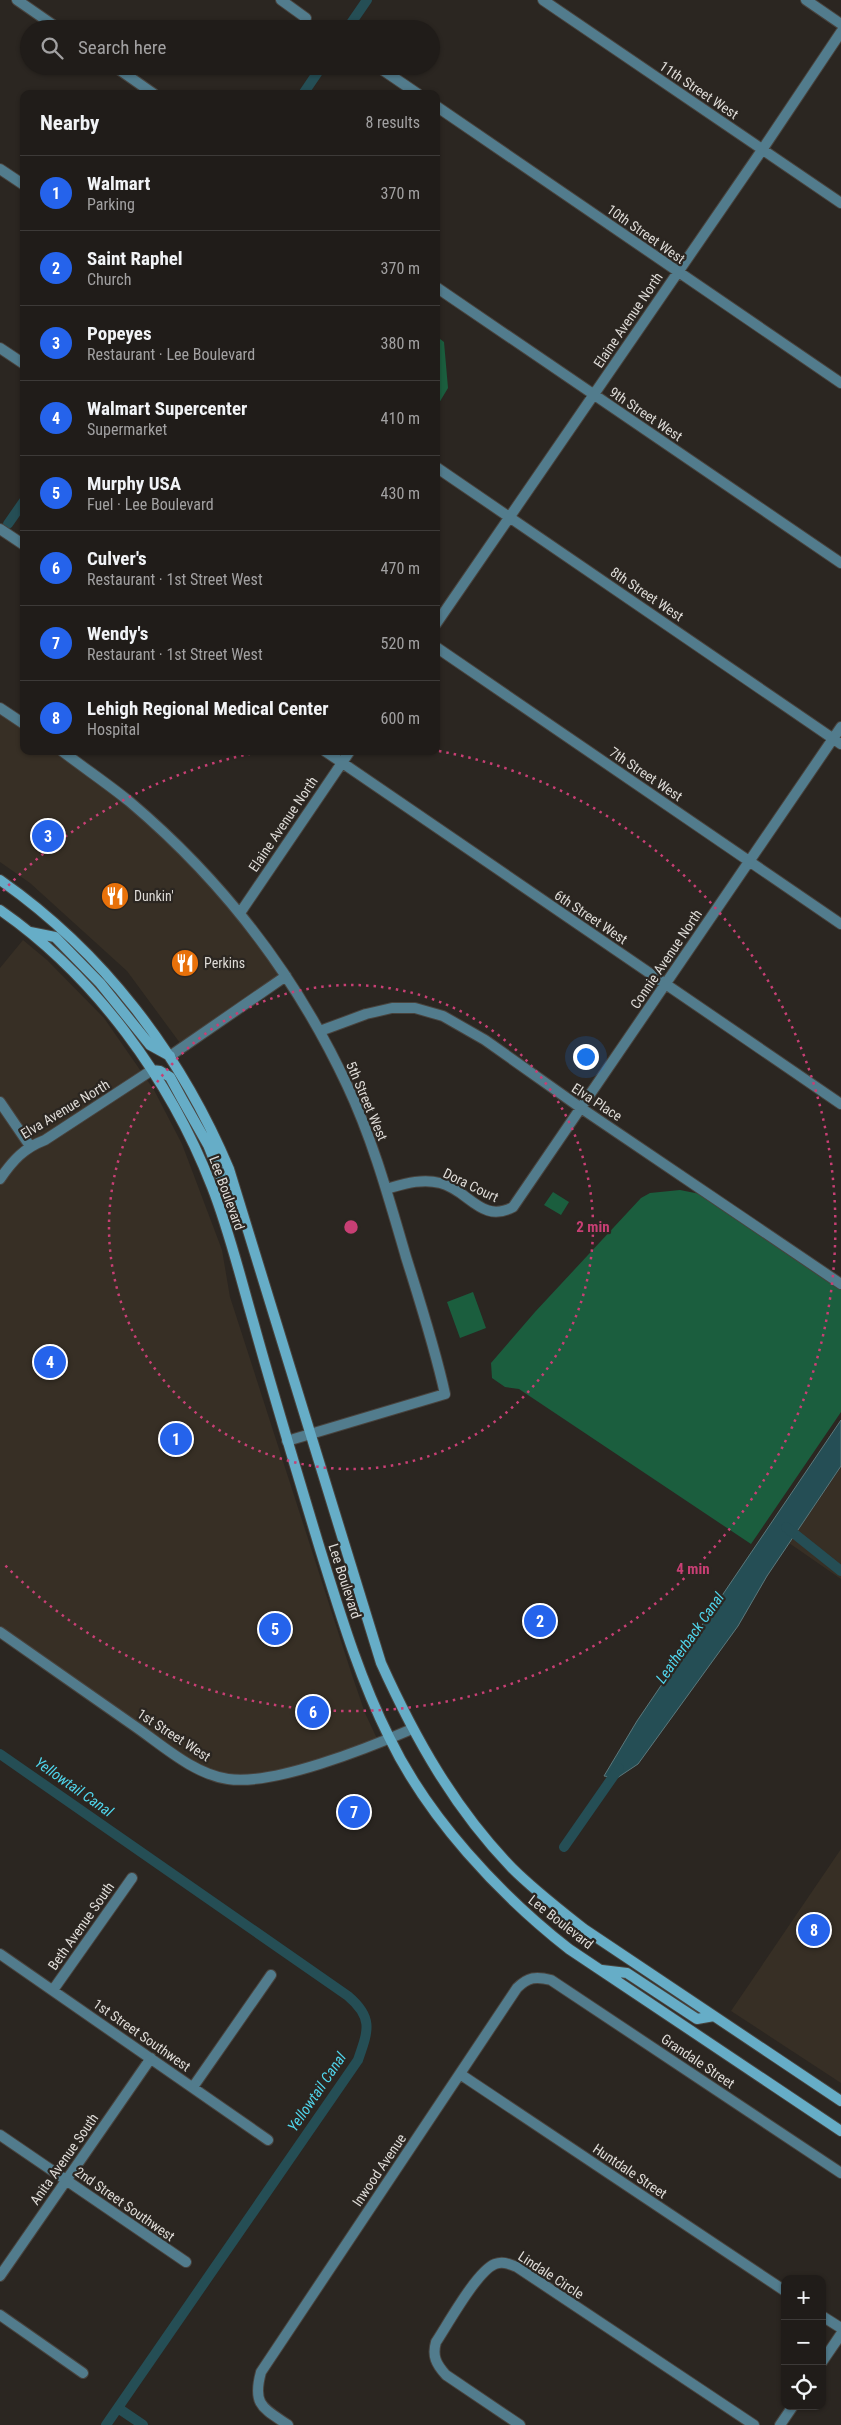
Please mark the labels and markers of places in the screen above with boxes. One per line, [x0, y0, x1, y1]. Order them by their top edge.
pin: 3 [32, 817, 64, 855]
restaurant icon: Dunkin' [100, 881, 130, 911]
place label: Dunkin' [134, 888, 174, 904]
restaurant icon: Perkins [170, 948, 200, 978]
place label: Perkins [204, 955, 245, 971]
centre of rings [342, 1218, 360, 1236]
pin: 4 [34, 1343, 66, 1381]
pin: 1 [160, 1420, 192, 1458]
pin: 2 [524, 1602, 556, 1640]
pin: 5 [259, 1610, 291, 1648]
pin: 6 [297, 1693, 329, 1731]
pin: 7 [338, 1793, 370, 1831]
pin: 8 [798, 1911, 830, 1949]

